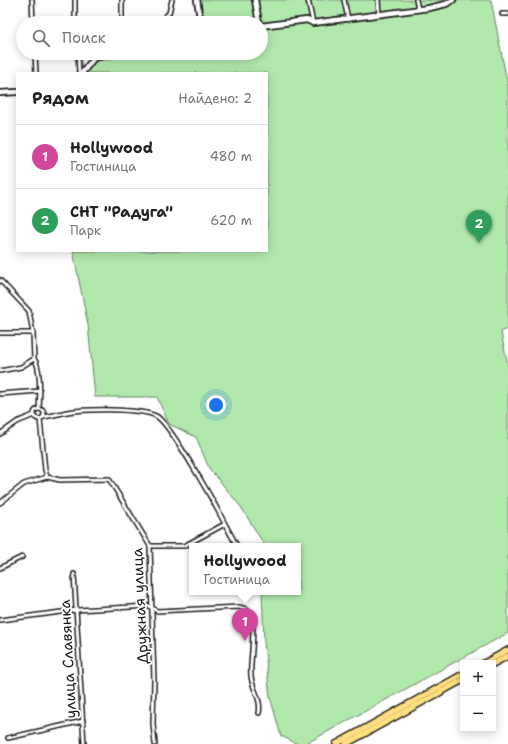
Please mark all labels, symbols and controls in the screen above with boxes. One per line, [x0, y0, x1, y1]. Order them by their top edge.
search box [16, 16, 268, 60]
icon: search [30, 27, 52, 49]
text: Поиск [62, 28, 106, 48]
text: Рядом [32, 87, 89, 109]
text: Найдено: 2 [178, 90, 252, 107]
text: Hollywood [70, 138, 153, 158]
text: 1 [42, 148, 48, 165]
text: 480 m [210, 148, 252, 165]
text: Гостиница [70, 158, 136, 175]
text: СНТ "Радуга" [70, 202, 173, 222]
pin: 2 [466, 210, 492, 243]
text: 2 [40, 212, 50, 229]
text: 620 m [210, 212, 252, 229]
text: Парк [70, 222, 101, 239]
your location [206, 395, 226, 415]
popup [189, 543, 301, 595]
street label: Дружная улица [127, 547, 153, 665]
text: Hollywood [204, 551, 287, 571]
text: Гостиница [204, 571, 270, 588]
street label: улица Славянка [55, 598, 81, 719]
pin: 1 [232, 608, 258, 641]
map controls [460, 660, 496, 732]
button: + [460, 660, 496, 696]
button: − [460, 696, 496, 732]

